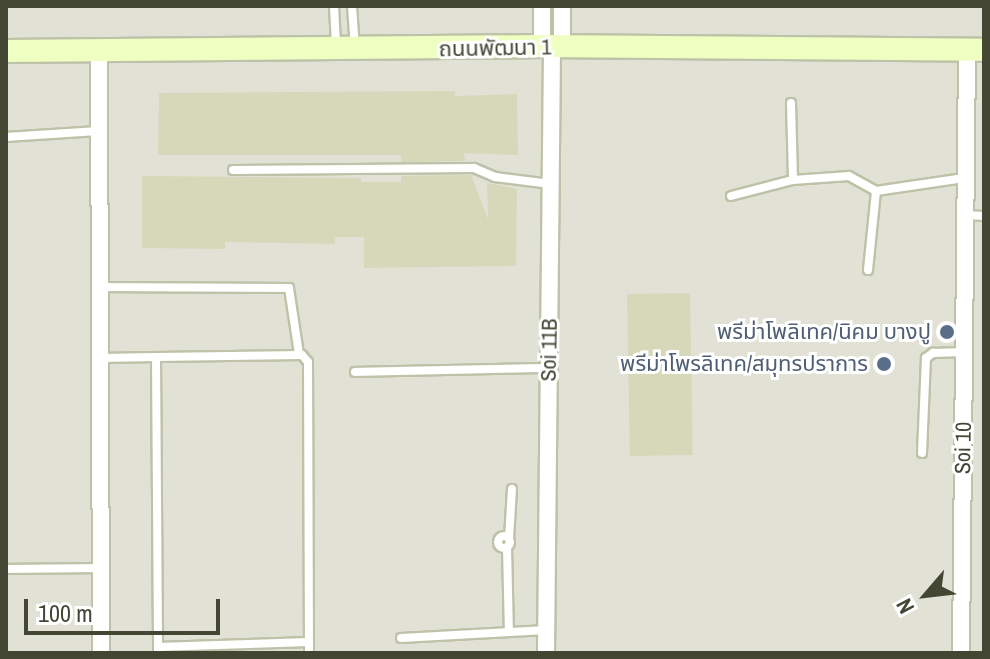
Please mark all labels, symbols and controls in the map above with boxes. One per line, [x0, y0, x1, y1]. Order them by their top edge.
street label: ถนนพัฒนา 1 [438, 34, 552, 62]
street label: Soi 11B [535, 318, 563, 382]
place label: พรีม่าโพลิเทค/นิคม บางปู [717, 319, 931, 345]
marker: พรีม่าโพลิเทค/นิคม บางปู [938, 323, 956, 341]
place label: พรีม่าโพรลิเทค/สมุทรปราการ [620, 351, 868, 377]
marker: พรีม่าโพรลิเทค/สมุทรปราการ [875, 355, 893, 373]
street label: Soi 10 [949, 422, 977, 474]
north arrow [886, 555, 966, 635]
scale bar [28, 583, 224, 633]
text: N [889, 593, 921, 619]
text: 100 m [38, 597, 93, 629]

